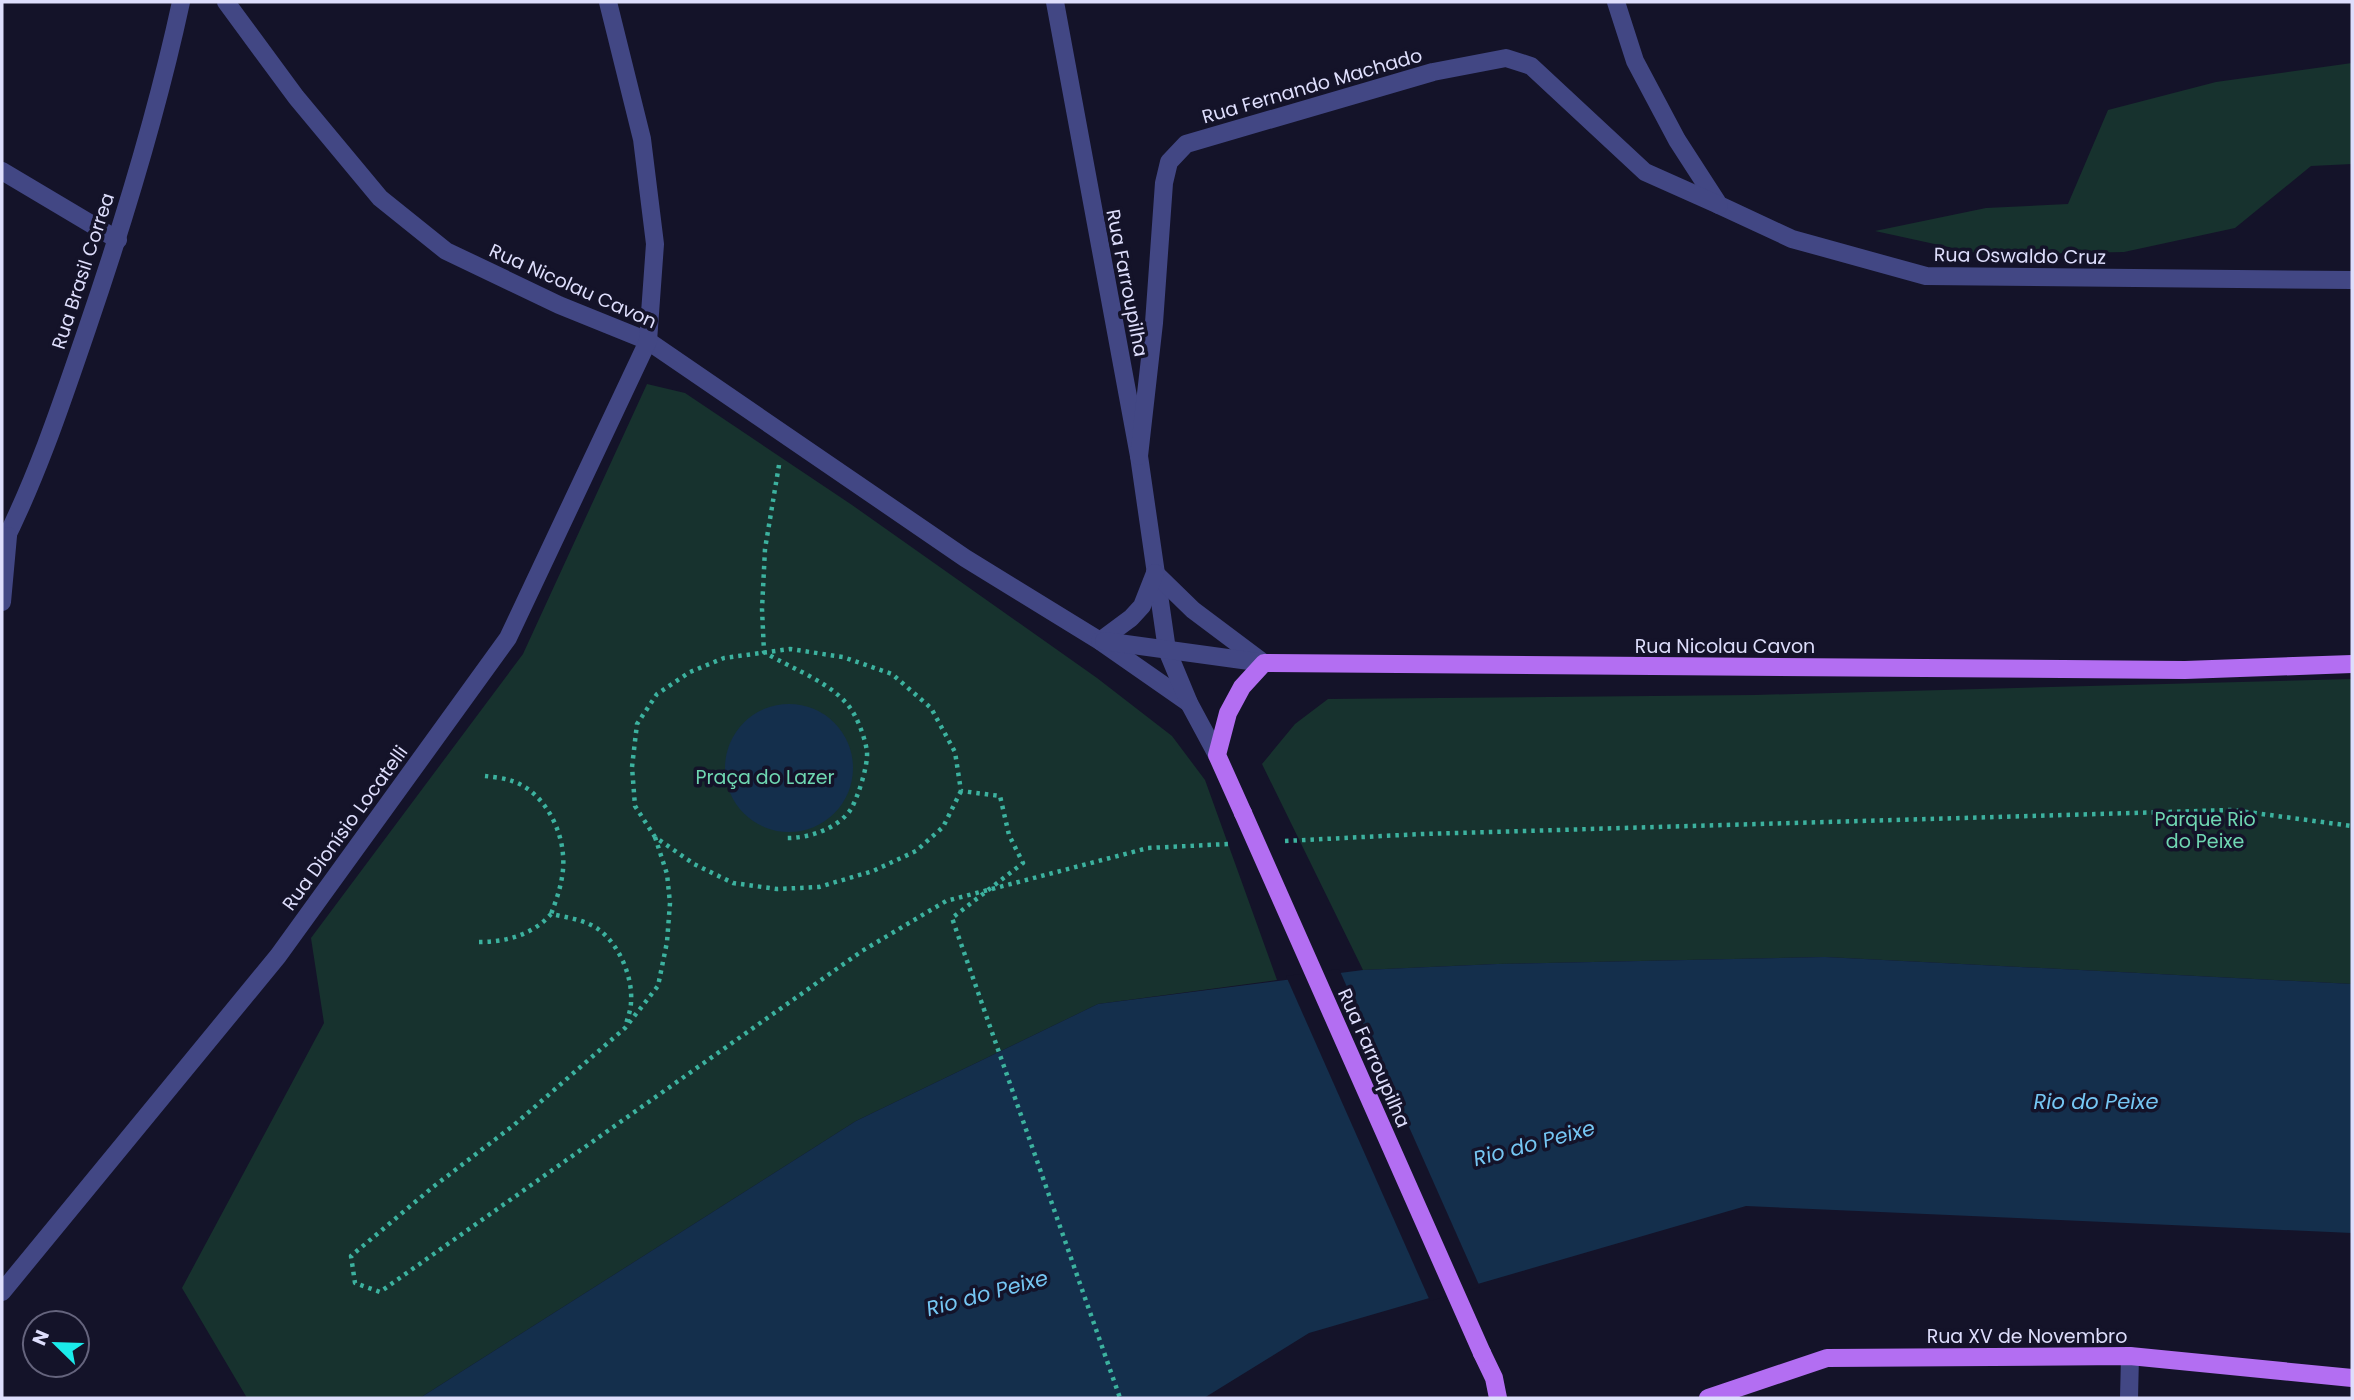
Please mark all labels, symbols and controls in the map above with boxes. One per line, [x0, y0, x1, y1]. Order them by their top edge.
street label: Rua Fernando Machado [1199, 42, 1425, 130]
street label: Rua Brasil Correa [45, 189, 121, 353]
street label: Rua Farroupilha [1099, 207, 1155, 359]
street label: Rua Nicolau Cavon [485, 237, 661, 335]
street label: Rua Oswaldo Cruz [1934, 241, 2106, 271]
street label: Rua Nicolau Cavon [1635, 633, 1815, 660]
street label: Rua Dionísio Locatelli [276, 740, 414, 916]
park label: Praça do Lazer [695, 764, 835, 791]
park label: Parque Rio do Peixe [2154, 806, 2256, 855]
street label: Rua Farroupilha [1331, 984, 1417, 1132]
water label: Rio do Peixe [2034, 1087, 2158, 1116]
water label: Rio do Peixe [1470, 1113, 1598, 1173]
water label: Rio do Peixe [923, 1263, 1051, 1323]
north arrow [21, 1309, 91, 1379]
street label: Rua XV de Novembro [1927, 1323, 2127, 1350]
text: N [26, 1326, 56, 1349]

